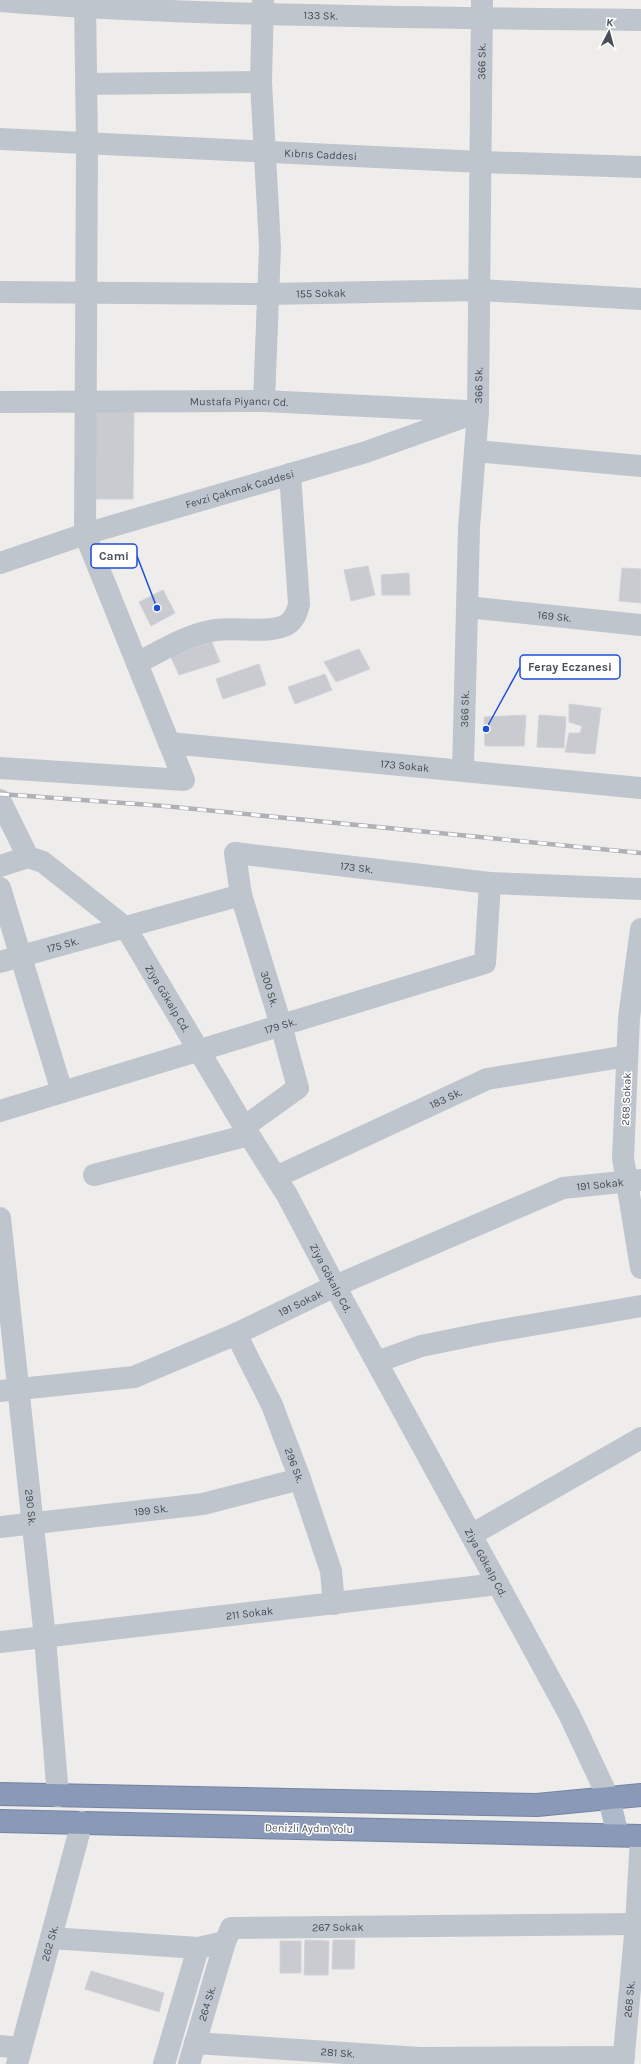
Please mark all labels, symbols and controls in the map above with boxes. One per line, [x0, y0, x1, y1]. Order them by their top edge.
street label: 133 Sk. [303, 9, 338, 23]
north arrow [589, 12, 629, 52]
text: K [606, 16, 615, 29]
street label: 366 Sk. [475, 43, 489, 80]
street label: Kıbrıs Caddesi [284, 147, 357, 163]
street label: 155 Sokak [296, 287, 346, 300]
street label: 366 Sk. [472, 367, 485, 404]
street label: Mustafa Piyancı Cd. [190, 395, 289, 409]
street label: Fevzi Çakmak Caddesi [184, 467, 296, 511]
callout: Cami [91, 544, 137, 568]
text: Cami [99, 549, 129, 563]
street label: 169 Sk. [537, 608, 572, 625]
callout: Feray Eczanesi [520, 655, 620, 679]
text: Feray Eczanesi [528, 660, 612, 674]
street label: 366 Sk. [458, 691, 472, 727]
street label: 173 Sokak [380, 757, 430, 775]
street label: 173 Sk. [340, 859, 374, 876]
street label: 175 Sk. [45, 934, 80, 956]
street label: Ziya Gökalp Cd. [142, 962, 192, 1035]
street label: 300 Sk. [258, 969, 281, 1008]
street label: 179 Sk. [263, 1015, 298, 1037]
street label: 268 Sokak [619, 1072, 634, 1126]
street label: 183 Sk. [427, 1086, 464, 1112]
street label: 191 Sokak [576, 1176, 624, 1194]
street label: Ziya Gökalp Cd. [307, 1241, 354, 1315]
street label: 191 Sokak [276, 1287, 325, 1319]
street label: 296 Sk. [282, 1446, 307, 1485]
street label: 290 Sk. [22, 1488, 39, 1526]
street label: 199 Sk. [134, 1502, 169, 1519]
street label: Ziya Gökalp Cd. [462, 1526, 510, 1599]
street label: 211 Sokak [225, 1604, 274, 1623]
street label: Denizli Aydın Yolu [265, 1821, 353, 1836]
street label: 267 Sokak [312, 1921, 364, 1934]
street label: 262 Sk. [39, 1924, 61, 1963]
street label: 268 Sk. [621, 1980, 638, 2018]
street label: 264 Sk. [196, 1984, 219, 2023]
street label: 281 Sk. [320, 2045, 355, 2061]

